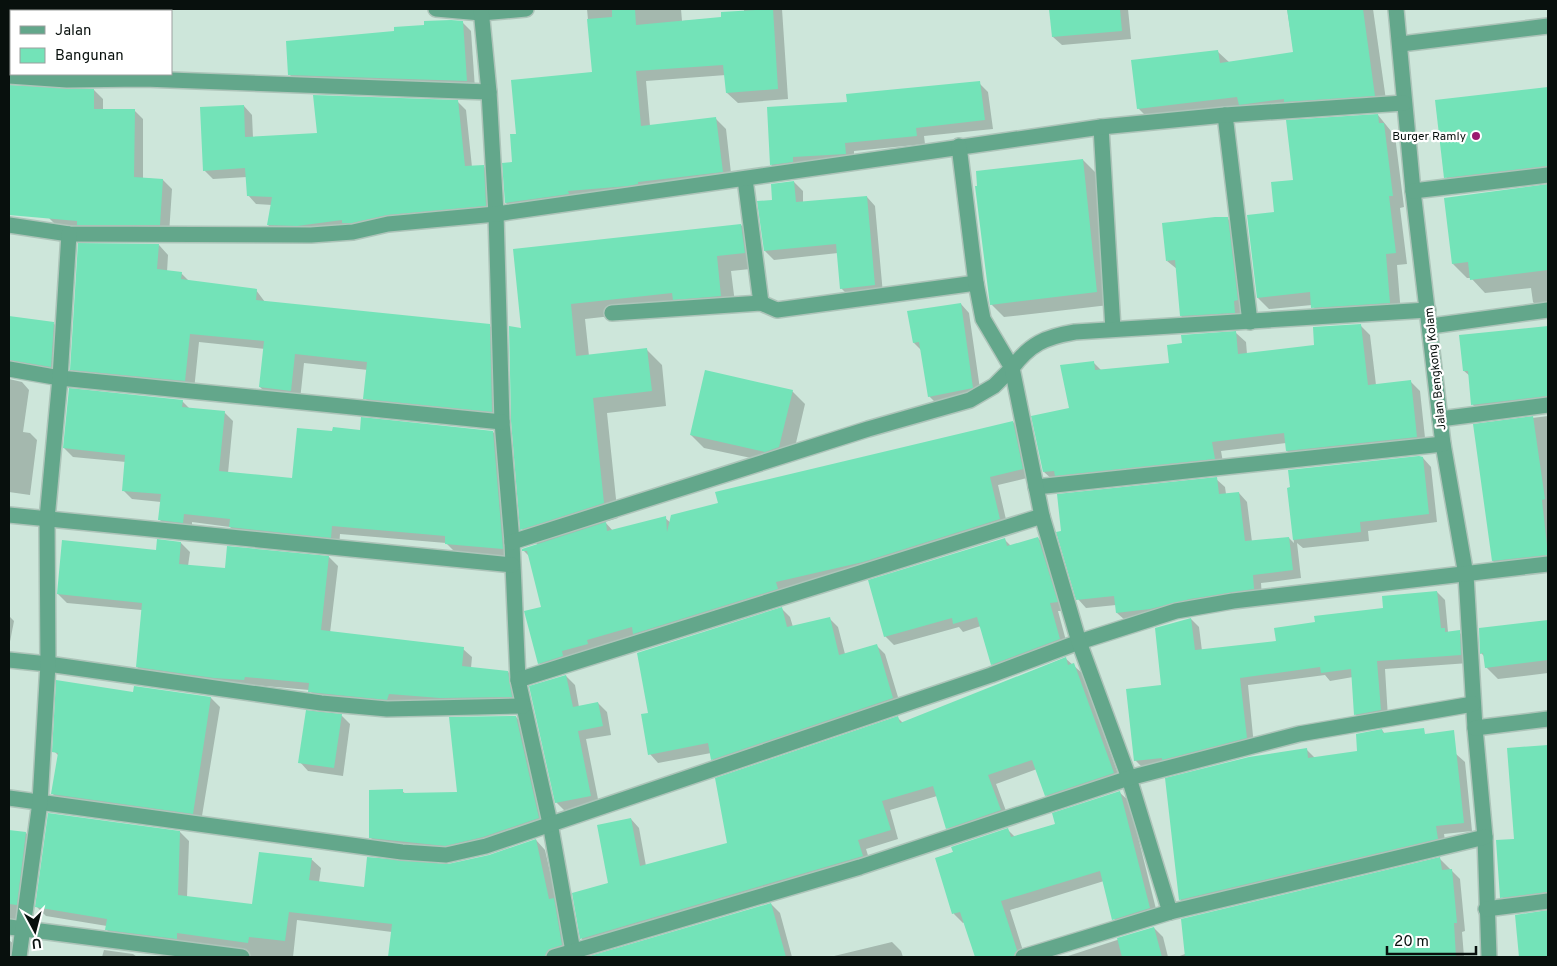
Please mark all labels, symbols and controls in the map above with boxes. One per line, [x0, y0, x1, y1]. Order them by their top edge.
legend [10, 10, 172, 75]
text: Jalan [55, 22, 92, 41]
text: Bangunan [55, 47, 124, 66]
place label: Burger Ramly [1392, 129, 1466, 145]
marker: Burger Ramly [1470, 130, 1482, 142]
street label: Jalan Bengkong Kolam [1422, 307, 1450, 431]
north arrow [10, 906, 60, 956]
scale bar [1387, 924, 1476, 956]
text: U [30, 933, 42, 951]
text: 20 m [1394, 933, 1429, 952]

